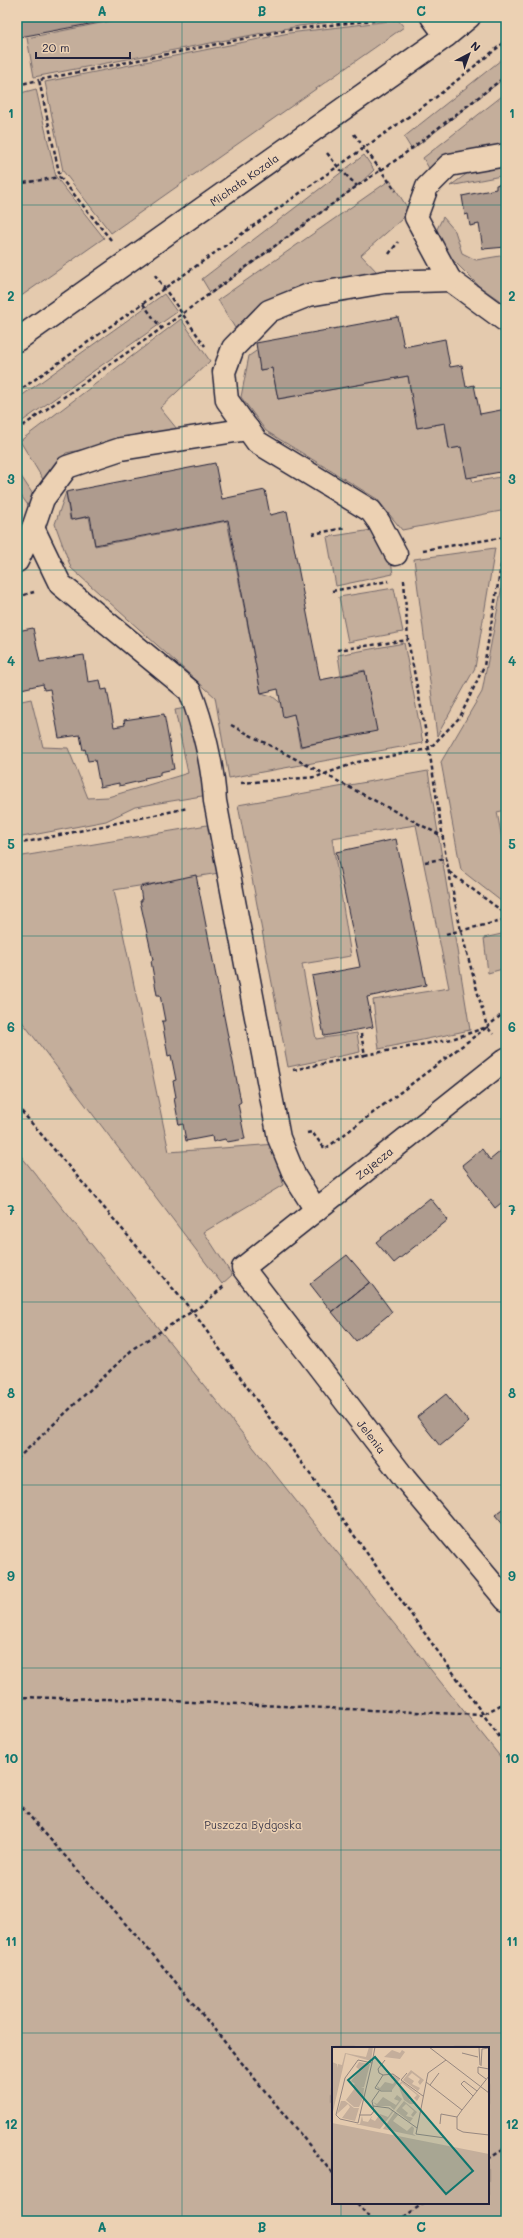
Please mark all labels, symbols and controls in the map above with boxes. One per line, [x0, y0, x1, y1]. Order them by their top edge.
text: A [97, 2, 107, 19]
text: B [258, 2, 267, 19]
text: C [416, 2, 426, 19]
scale bar [36, 34, 130, 60]
north arrow [449, 34, 489, 74]
text: N [468, 38, 484, 54]
text: 20 m [42, 39, 70, 55]
text: 1 [8, 104, 14, 121]
text: 1 [509, 104, 515, 121]
street label: Michała Kozala [206, 150, 281, 209]
text: 2 [7, 287, 15, 304]
text: 2 [508, 287, 516, 304]
text: 3 [7, 470, 15, 487]
text: 3 [508, 470, 516, 487]
text: 4 [7, 652, 15, 669]
text: 4 [508, 652, 516, 669]
text: 5 [7, 835, 15, 852]
text: 5 [508, 835, 516, 852]
text: 6 [7, 1018, 15, 1035]
text: 6 [508, 1018, 516, 1035]
street label: Zajęcza [352, 1143, 396, 1183]
text: 7 [7, 1201, 15, 1218]
text: 7 [508, 1201, 516, 1218]
text: 8 [7, 1384, 15, 1401]
text: 8 [508, 1384, 516, 1401]
street label: Jelenia [354, 1416, 390, 1456]
text: 9 [7, 1567, 15, 1584]
text: 9 [508, 1567, 516, 1584]
text: 10 [4, 1749, 18, 1766]
text: 10 [505, 1749, 519, 1766]
park label: Puszcza Bydgoska [204, 1817, 302, 1832]
text: 11 [5, 1932, 17, 1949]
text: 11 [506, 1932, 518, 1949]
inset map [332, 2047, 489, 2204]
text: 12 [4, 2115, 18, 2132]
text: 12 [505, 2115, 519, 2132]
text: A [97, 2218, 107, 2235]
text: B [258, 2218, 267, 2235]
text: C [416, 2218, 426, 2235]

